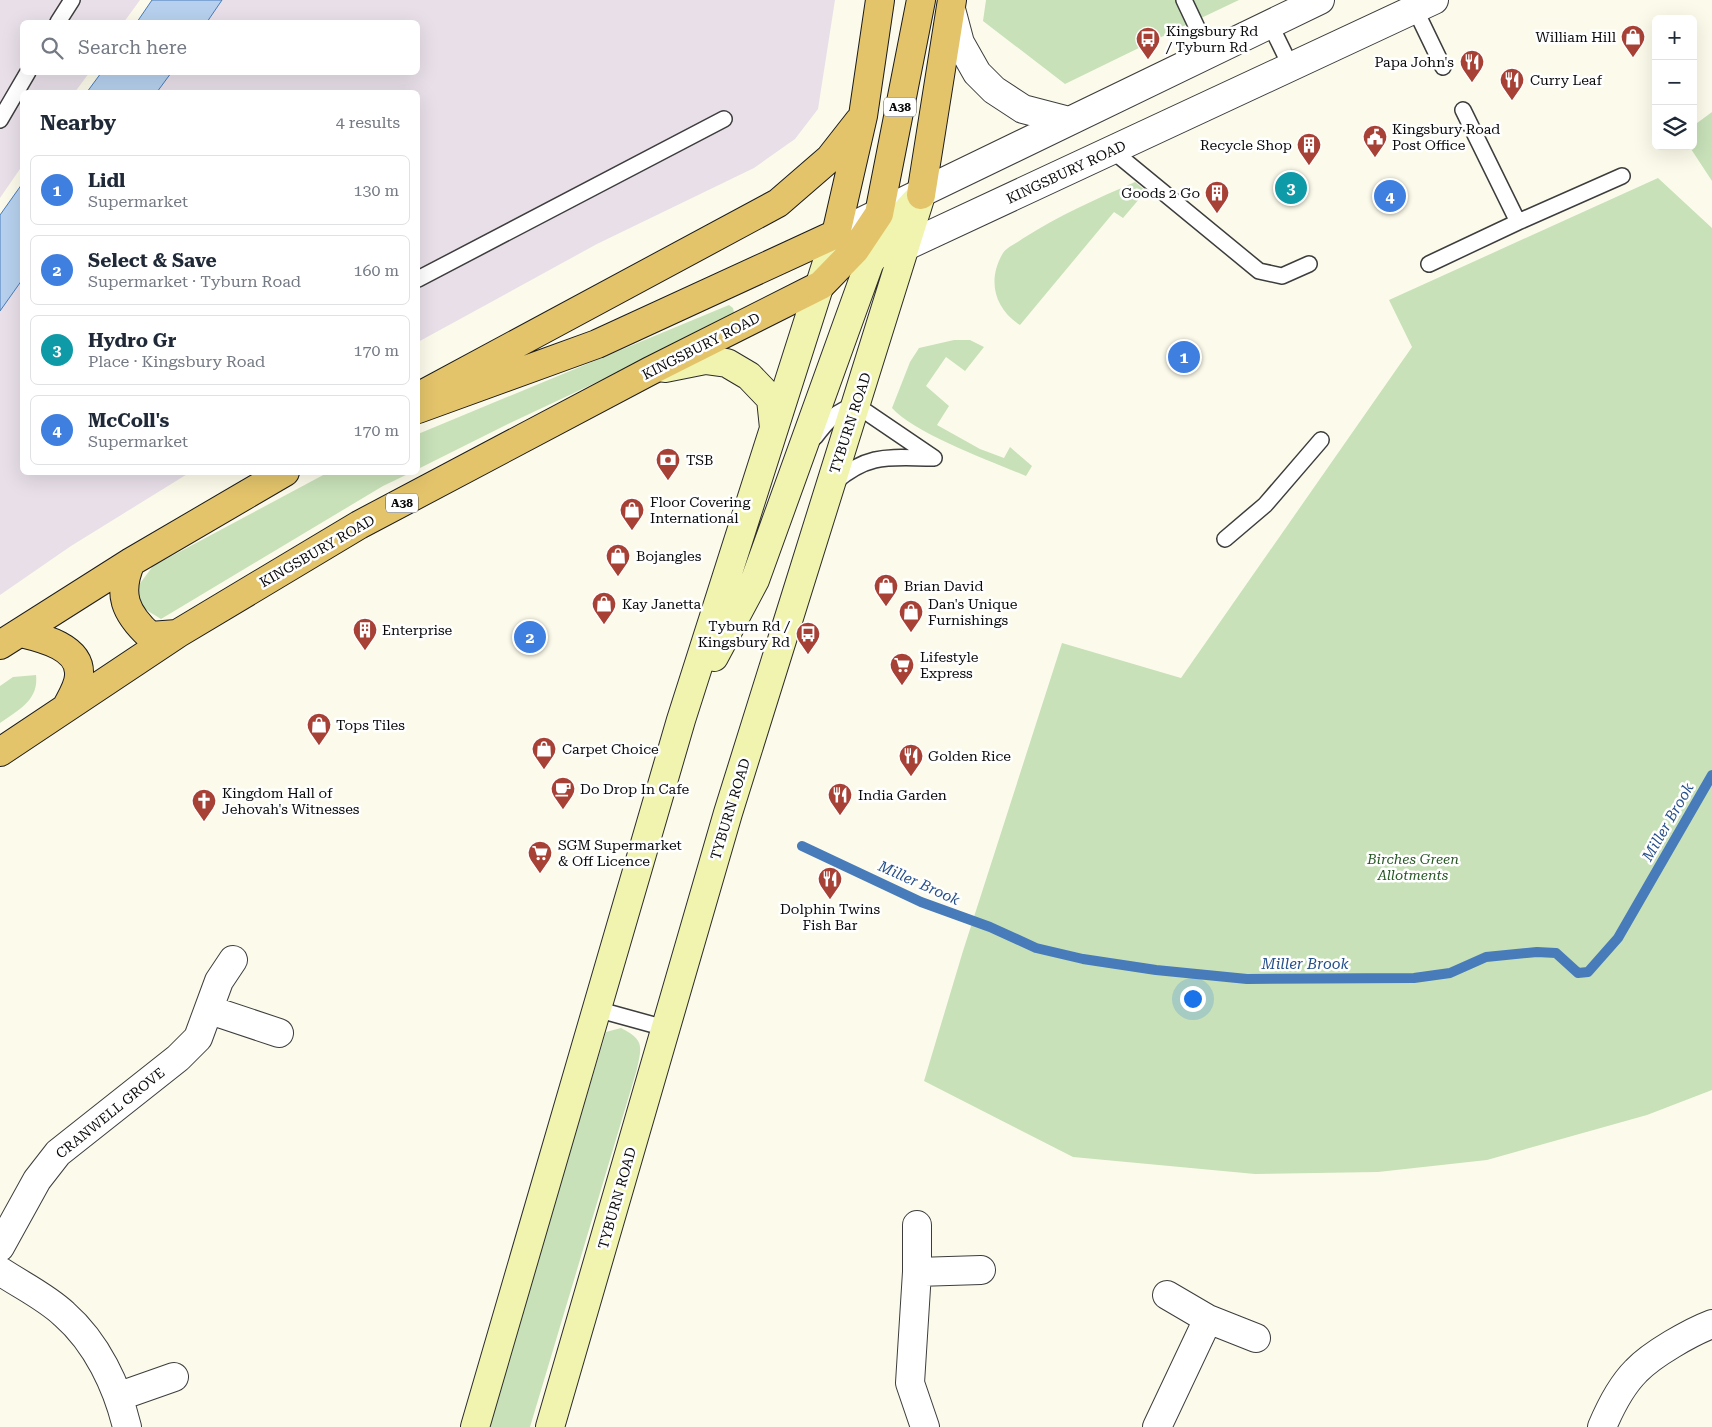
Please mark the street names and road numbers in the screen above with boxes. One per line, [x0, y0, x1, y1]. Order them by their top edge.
road number: A38 [884, 98, 916, 116]
street label: KINGSBURY ROAD [1004, 137, 1129, 207]
street label: KINGSBURY ROAD [639, 309, 763, 383]
street label: TYBURN ROAD [826, 370, 874, 475]
road number: A38 [386, 493, 418, 512]
street label: KINGSBURY ROAD [257, 511, 378, 590]
street label: TYBURN ROAD [707, 756, 753, 862]
street label: CRANWELL GROVE [53, 1064, 168, 1162]
street label: TYBURN ROAD [595, 1145, 639, 1251]

